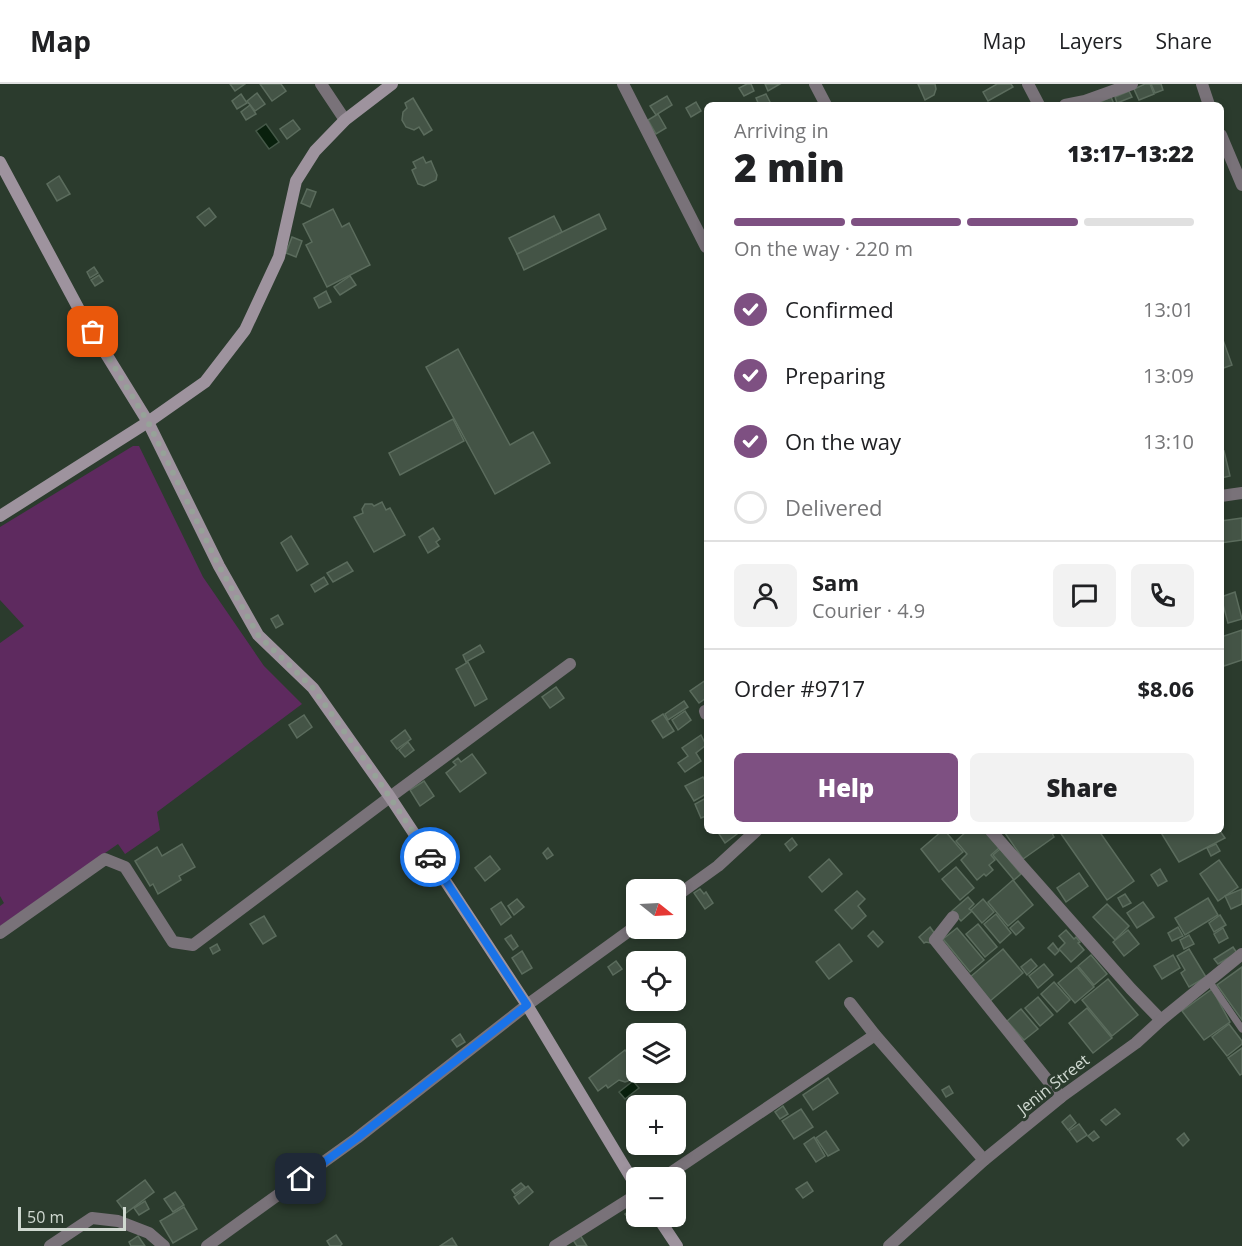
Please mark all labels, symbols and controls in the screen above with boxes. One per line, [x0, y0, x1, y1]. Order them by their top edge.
text: Map [30, 22, 91, 60]
text: Map [983, 27, 1026, 55]
text: Layers [1059, 27, 1123, 55]
text: Share [1156, 27, 1212, 55]
text: Arriving in [734, 117, 829, 144]
text: 13:17–13:22 [1067, 138, 1194, 168]
text: 2 min [734, 140, 845, 193]
text: On the way · 220 m [734, 235, 913, 262]
icon: check [734, 293, 767, 326]
text: Confirmed [785, 294, 894, 324]
text: 13:01 [1143, 296, 1194, 323]
pin [67, 306, 118, 357]
icon: bag [76, 315, 109, 348]
icon: check [734, 359, 767, 392]
text: Preparing [785, 360, 885, 390]
text: 13:09 [1143, 362, 1194, 389]
icon: check [734, 425, 767, 458]
text: On the way [785, 426, 901, 456]
text: 13:10 [1143, 428, 1194, 455]
text: Delivered [785, 492, 883, 522]
button: person [734, 564, 797, 627]
button: chat [1053, 564, 1116, 627]
button: phone [1131, 564, 1194, 627]
text: Sam [812, 567, 859, 597]
text: Courier · 4.9 [812, 597, 925, 624]
text: Order #9717 [734, 673, 865, 703]
text: $8.06 [1137, 673, 1194, 703]
button: Help [734, 753, 958, 822]
button: Share [970, 753, 1194, 822]
courier [400, 827, 460, 887]
icon: car [414, 841, 447, 874]
north arrow [626, 879, 686, 939]
map controls [626, 879, 686, 1227]
button: locate [626, 951, 686, 1011]
button: layers [626, 1023, 686, 1083]
street label: Jenin Street [1011, 1049, 1094, 1120]
button: + [626, 1095, 686, 1155]
pin [275, 1153, 326, 1204]
icon: home [284, 1162, 317, 1195]
button: − [626, 1167, 686, 1227]
scale bar [18, 1204, 126, 1232]
text: 50 m [27, 1206, 64, 1228]

